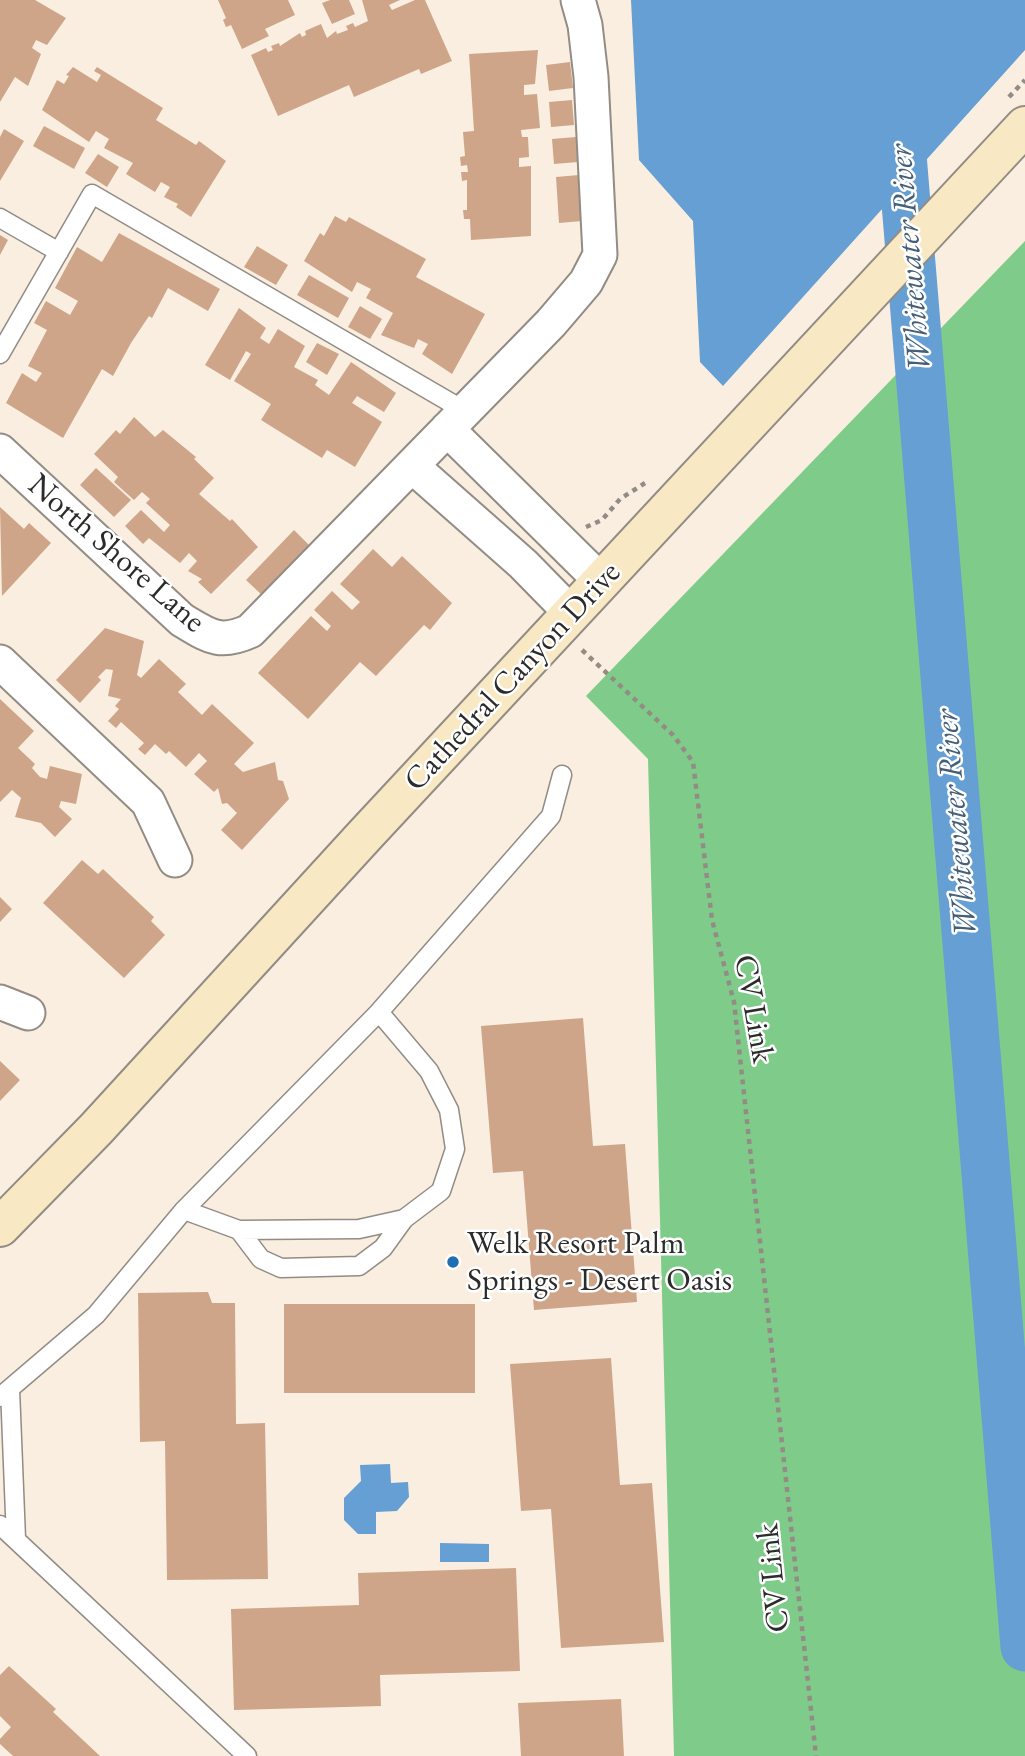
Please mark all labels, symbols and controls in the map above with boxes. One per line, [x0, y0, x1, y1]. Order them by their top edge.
water label: Whitewater River [881, 143, 941, 373]
street label: North Shore Lane [19, 467, 213, 641]
street label: Cathedral Canyon Drive [397, 554, 629, 800]
water label: Whitewater River [927, 708, 987, 938]
street label: CV Link [725, 952, 781, 1066]
place label: Welk Resort Palm Springs - Desert Oasis [467, 1225, 732, 1300]
marker: Welk Resort Palm Springs - Desert Oasis [445, 1254, 461, 1270]
street label: CV Link [749, 1522, 799, 1634]

